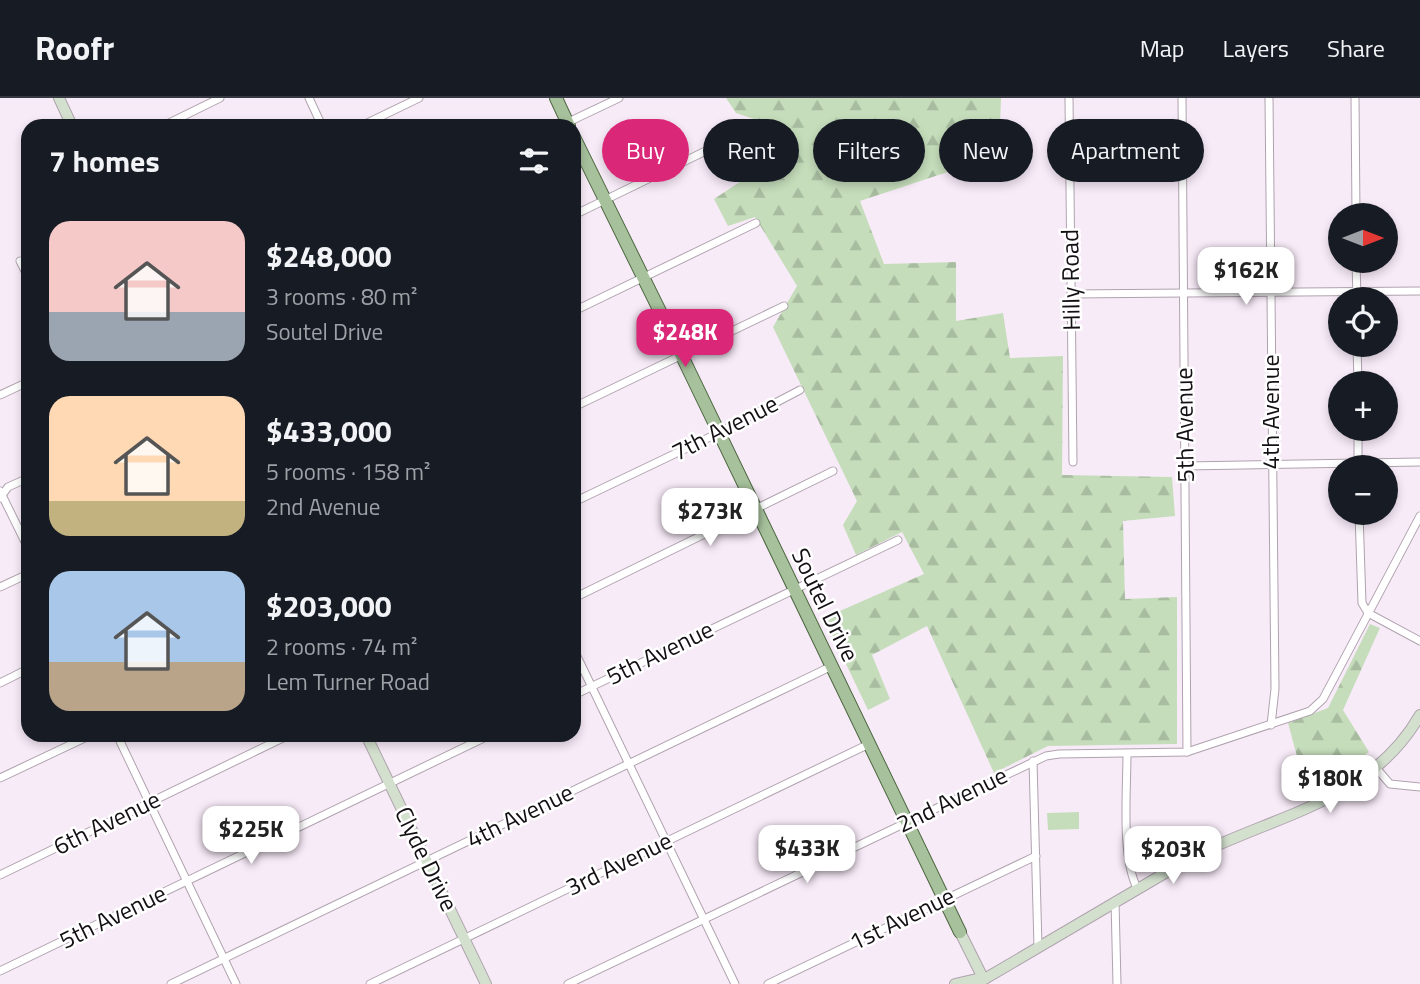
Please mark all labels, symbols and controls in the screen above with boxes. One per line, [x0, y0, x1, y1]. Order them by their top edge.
text: Roofr [35, 23, 114, 73]
text: Map [1140, 30, 1185, 66]
text: Layers [1223, 30, 1289, 66]
text: Share [1327, 30, 1385, 66]
chip: Buy [602, 119, 689, 182]
chip: Rent [703, 119, 799, 182]
chip: Filters [813, 119, 925, 182]
chip: New [939, 119, 1033, 182]
chip: Apartment [1047, 119, 1204, 182]
text: 7 homes [49, 138, 160, 184]
icon: filters [515, 142, 553, 180]
north arrow [1328, 203, 1398, 273]
map controls [1328, 203, 1398, 525]
street label: Hilly Road [1051, 229, 1089, 331]
text: $248,000 [266, 233, 392, 279]
pin: $162K [1197, 248, 1295, 307]
icon: home [105, 249, 189, 333]
text: $162K [1213, 252, 1279, 287]
text: 3 rooms · 80 m² [266, 279, 417, 314]
button: locate [1328, 287, 1398, 357]
pin: $248K [636, 310, 734, 369]
text: Soutel Drive [266, 314, 383, 349]
text: $248K [652, 314, 718, 349]
street label: 4th Avenue [1252, 354, 1288, 470]
street label: 5th Avenue [1165, 367, 1203, 483]
button: + [1328, 371, 1398, 441]
street label: 7th Avenue [665, 385, 784, 469]
text: $433,000 [266, 408, 392, 454]
icon: home [105, 424, 189, 508]
text: 5 rooms · 158 m² [266, 454, 430, 489]
button: − [1328, 455, 1398, 525]
text: 2nd Avenue [266, 489, 380, 524]
pin: $273K [661, 489, 759, 548]
text: $273K [677, 493, 743, 528]
street label: Soutel Drive [783, 542, 869, 667]
text: $203,000 [266, 583, 392, 629]
icon: home [105, 599, 189, 683]
street label: 5th Avenue [600, 611, 719, 694]
text: 2 rooms · 74 m² [266, 629, 417, 664]
text: Lem Turner Road [266, 664, 430, 699]
pin: $180K [1281, 756, 1379, 815]
street label: 2nd Avenue [890, 757, 1013, 841]
text: $180K [1297, 760, 1363, 795]
street label: 4th Avenue [460, 774, 579, 857]
street label: 6th Avenue [47, 781, 166, 864]
street label: Clyde Drive [386, 800, 468, 917]
pin: $225K [202, 806, 300, 866]
text: $225K [218, 811, 284, 846]
street label: 3rd Avenue [559, 822, 678, 904]
pin: $433K [758, 826, 856, 885]
pin: $203K [1124, 826, 1222, 886]
text: $433K [774, 830, 840, 865]
text: $203K [1140, 831, 1206, 866]
street label: 5th Avenue [53, 875, 172, 958]
street label: 1st Avenue [843, 877, 960, 959]

